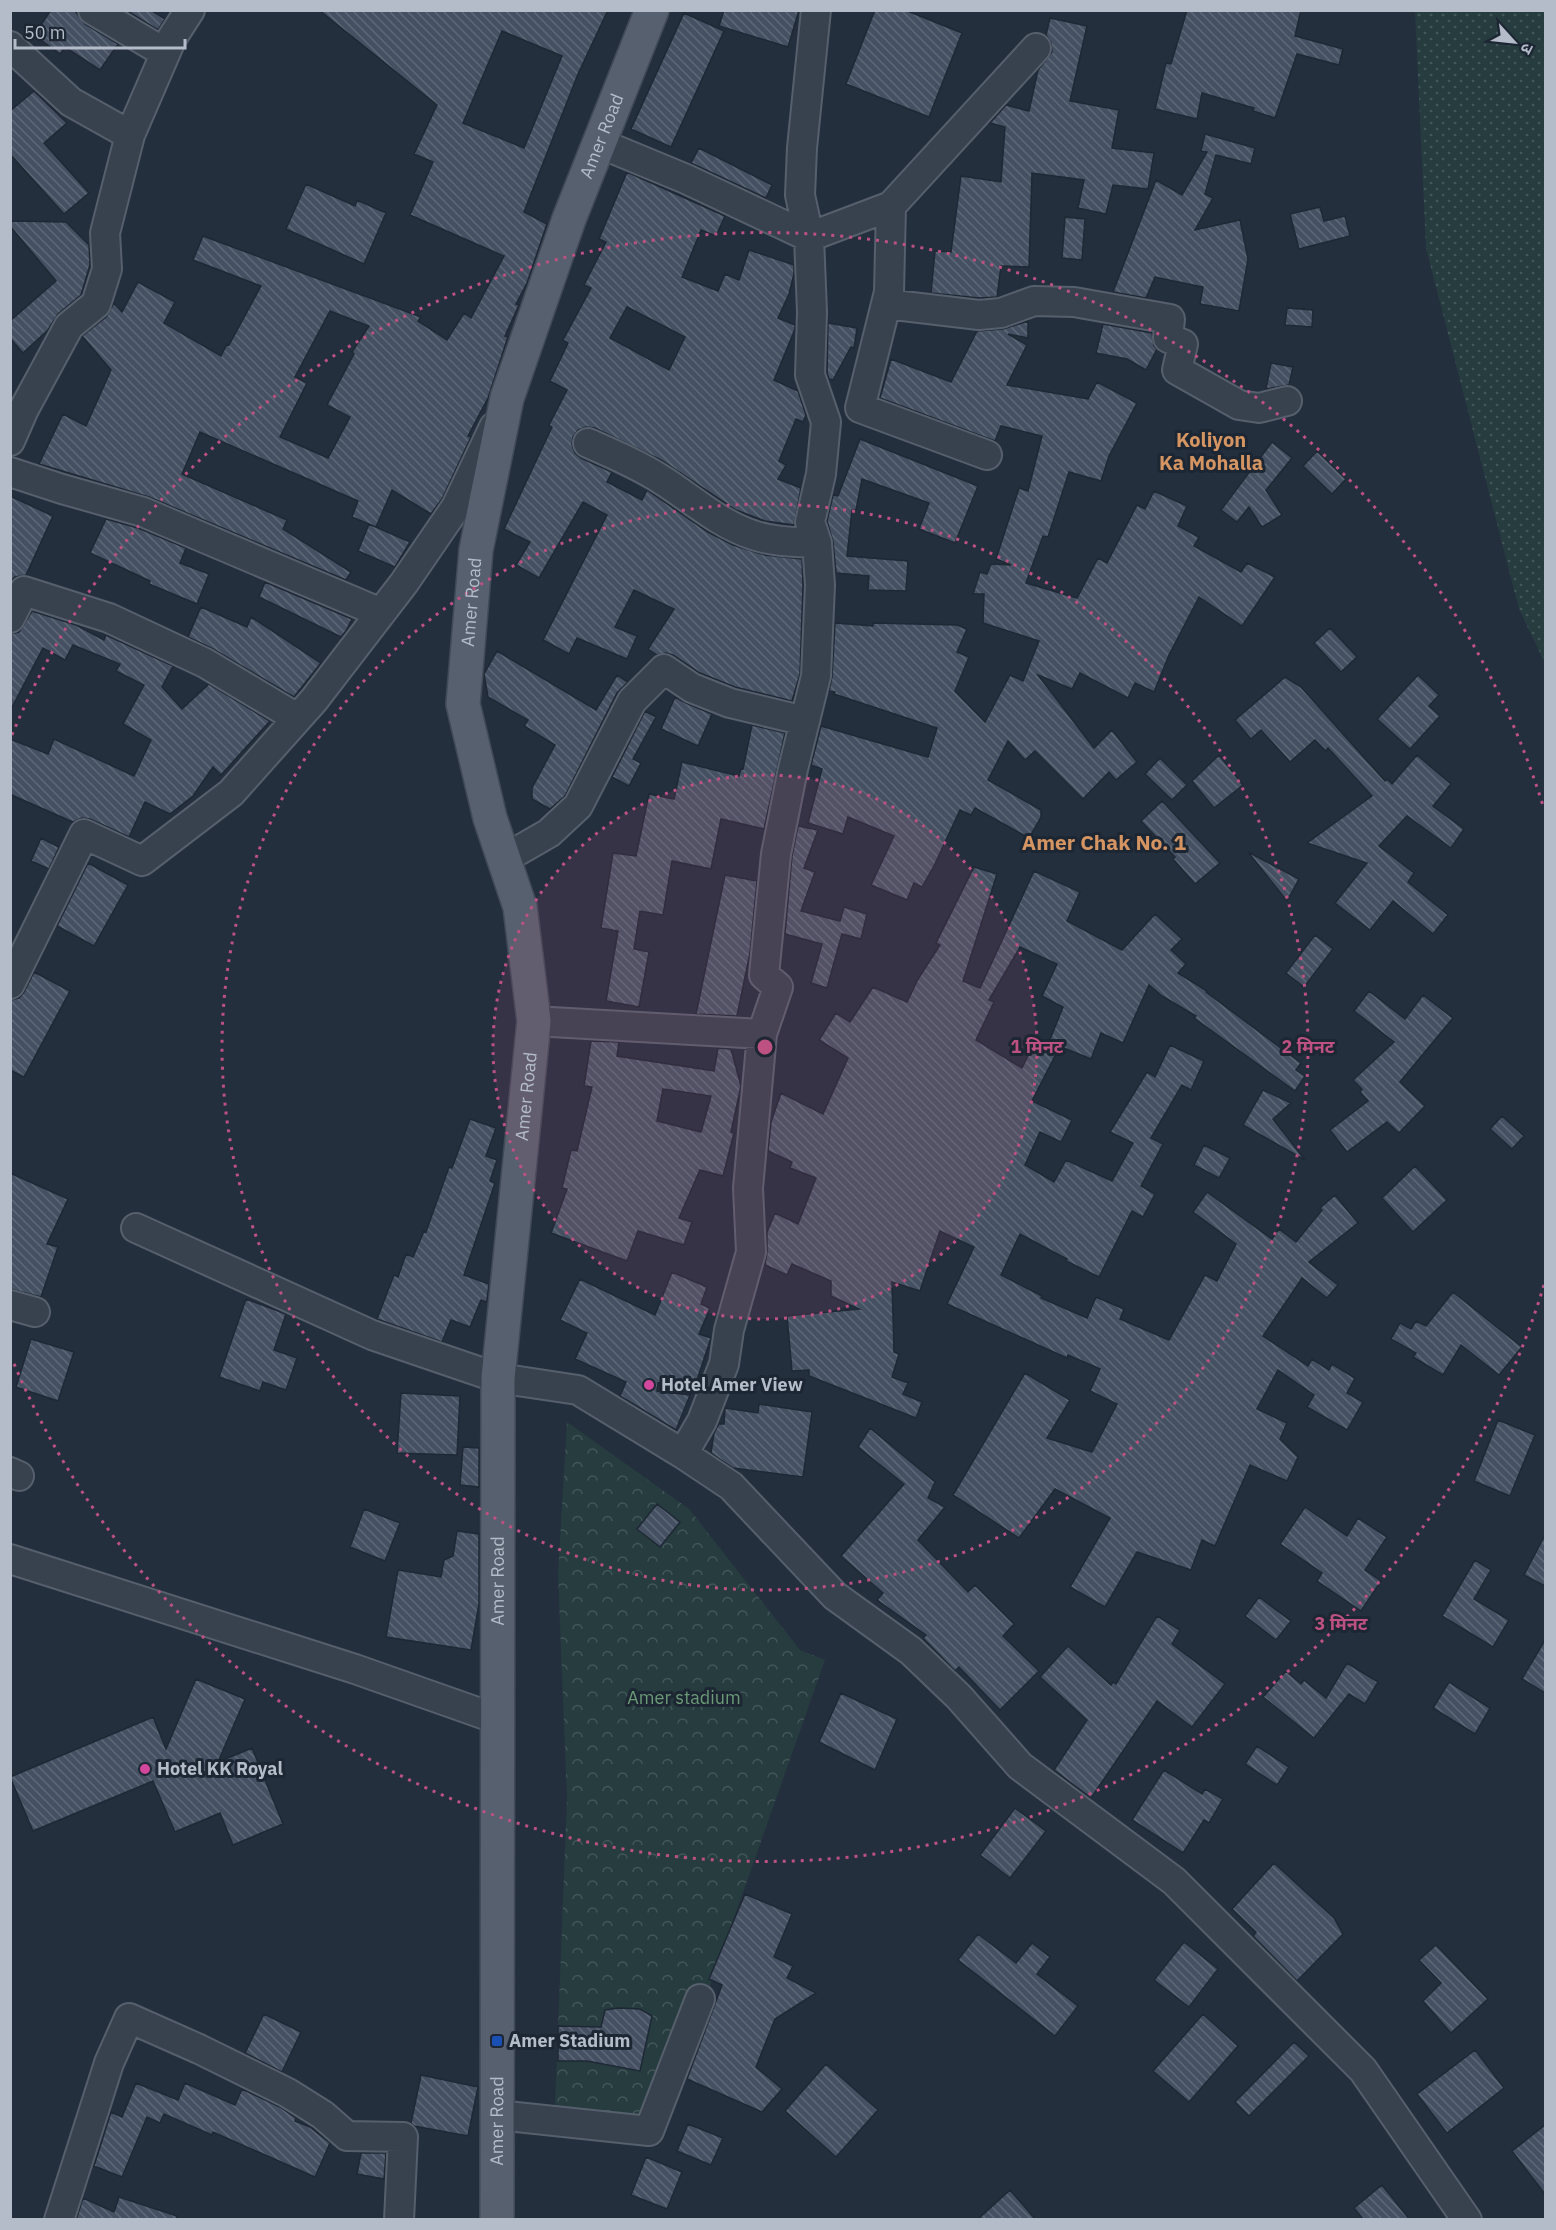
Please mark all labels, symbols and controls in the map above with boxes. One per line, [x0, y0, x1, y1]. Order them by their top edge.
scale bar [15, 12, 184, 50]
north arrow [1484, 12, 1544, 72]
text: 50 m [24, 21, 66, 44]
text: उ [1516, 40, 1538, 58]
street label: Amer Road [574, 90, 629, 182]
district label: Koliyon Ka Mohalla [1159, 426, 1263, 476]
street label: Amer Road [456, 557, 486, 648]
district label: Amer Chak No. 1 [1022, 828, 1187, 856]
text: 1 मिनट [1011, 1035, 1064, 1058]
text: 2 मिनट [1282, 1035, 1335, 1058]
centre of rings [755, 1037, 775, 1057]
street label: Amer Road [510, 1051, 542, 1142]
place label: Hotel Amer View [661, 1373, 803, 1396]
marker: Hotel Amer View [642, 1378, 656, 1392]
street label: Amer Road [486, 1536, 509, 1626]
text: 3 मिनट [1315, 1612, 1368, 1635]
park label: Amer stadium [627, 1686, 741, 1709]
place label: Hotel KK Royal [157, 1757, 283, 1780]
marker: Hotel KK Royal [138, 1762, 152, 1776]
place label: Amer Stadium [509, 2029, 630, 2052]
marker: Amer Stadium [490, 2034, 504, 2048]
street label: Amer Road [485, 2076, 508, 2166]

